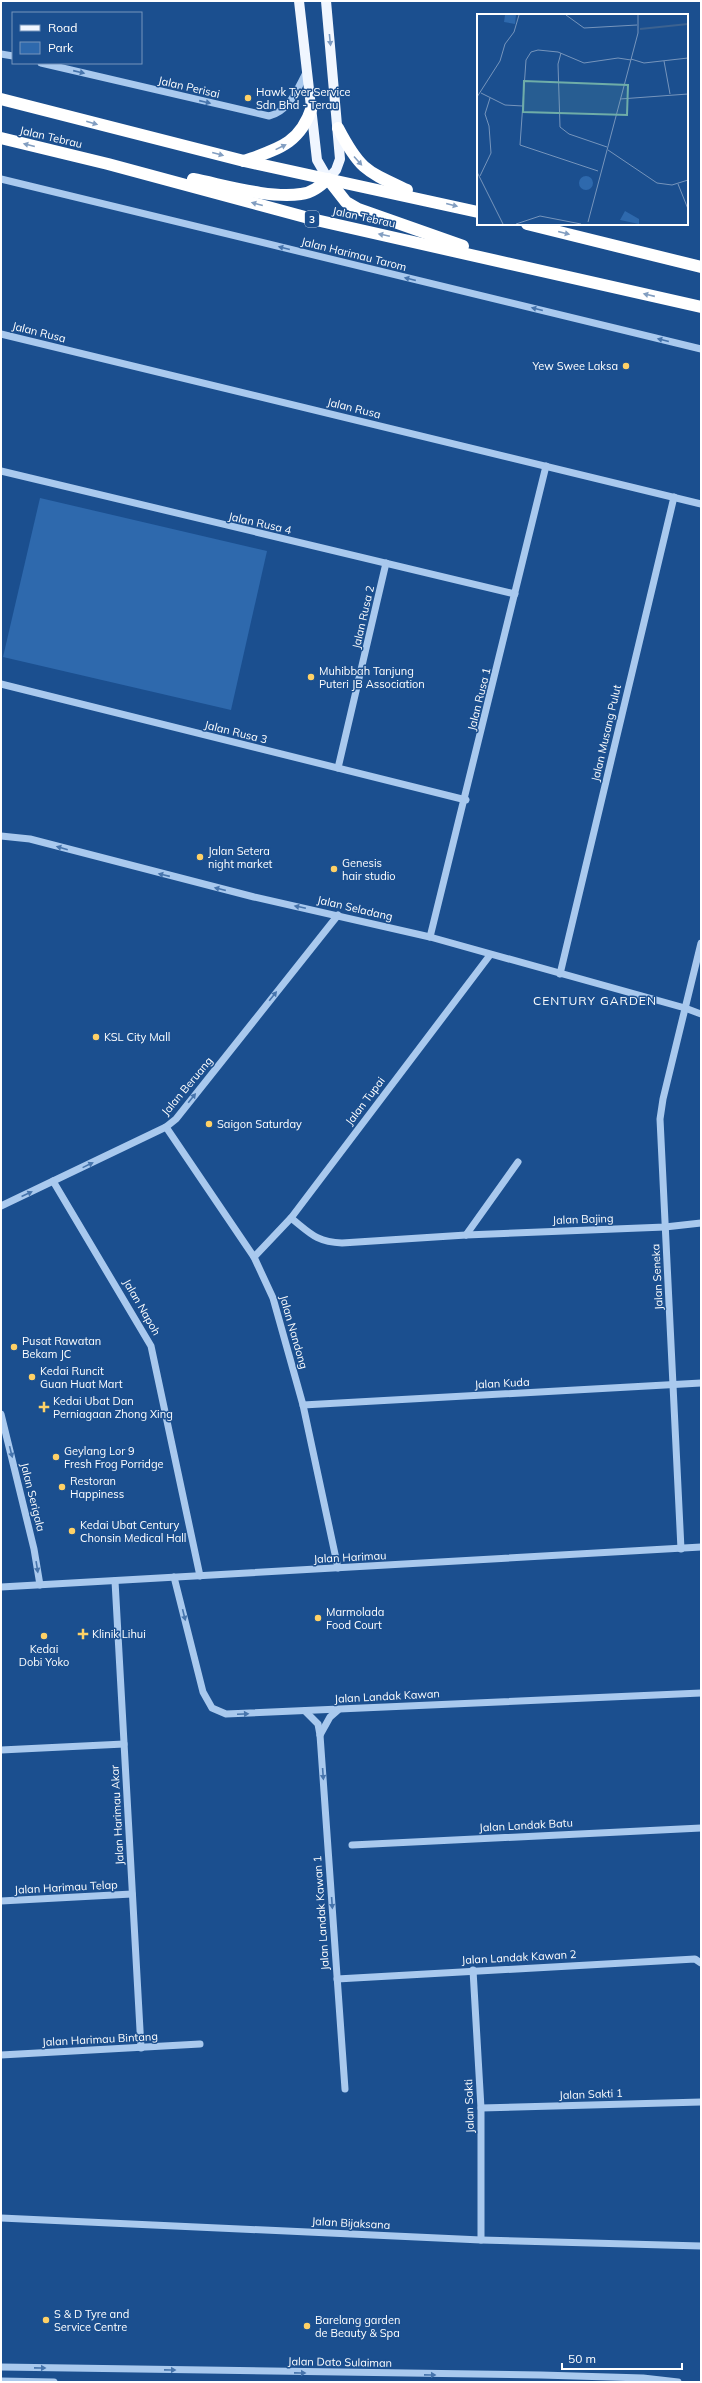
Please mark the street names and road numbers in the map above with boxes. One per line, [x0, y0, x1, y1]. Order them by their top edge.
street label: Jalan Perisai [157, 73, 221, 101]
street label: Jalan Tebrau [18, 123, 84, 151]
street label: Jalan Tebrau [331, 203, 397, 231]
road number: 3 [305, 211, 319, 227]
street label: Jalan Harimau Tarom [300, 234, 408, 274]
street label: Jalan Rusa [11, 319, 67, 345]
street label: Jalan Rusa [326, 395, 382, 421]
street label: Jalan Rusa 4 [227, 509, 293, 537]
street label: Jalan Rusa 2 [349, 584, 377, 650]
street label: Jalan Rusa 1 [464, 666, 494, 732]
street label: Jalan Musang Pulut [588, 683, 624, 783]
street label: Jalan Rusa 3 [203, 717, 269, 747]
street label: Jalan Seladang [316, 893, 394, 923]
street label: Jalan Beruang [158, 1054, 216, 1118]
street label: Jalan Tupai [342, 1074, 388, 1128]
street label: Jalan Bajing [552, 1211, 614, 1227]
street label: Jalan Seneka [648, 1244, 666, 1310]
street label: Jalan Napoh [120, 1276, 164, 1338]
street label: Jalan Nandong [277, 1294, 311, 1370]
street label: Jalan Kuda [474, 1375, 530, 1391]
street label: Jalan Serigala [18, 1461, 48, 1533]
street label: Jalan Harimau [313, 1548, 387, 1566]
street label: Jalan Landak Kawan [334, 1686, 440, 1706]
street label: Jalan Harimau Akar [107, 1765, 127, 1865]
street label: Jalan Landak Batu [479, 1816, 573, 1834]
street label: Jalan Landak Kawan 1 [310, 1855, 332, 1971]
street label: Jalan Harimau Telap [14, 1877, 118, 1897]
street label: Jalan Landak Kawan 2 [461, 1947, 577, 1967]
street label: Jalan Harimau Bintang [42, 2029, 158, 2049]
street label: Jalan Sakti [461, 2079, 477, 2133]
street label: Jalan Sakti 1 [559, 2086, 623, 2102]
street label: Jalan Bijaksana [311, 2214, 391, 2232]
street label: Jalan Dato Sulaiman [288, 2354, 392, 2370]

